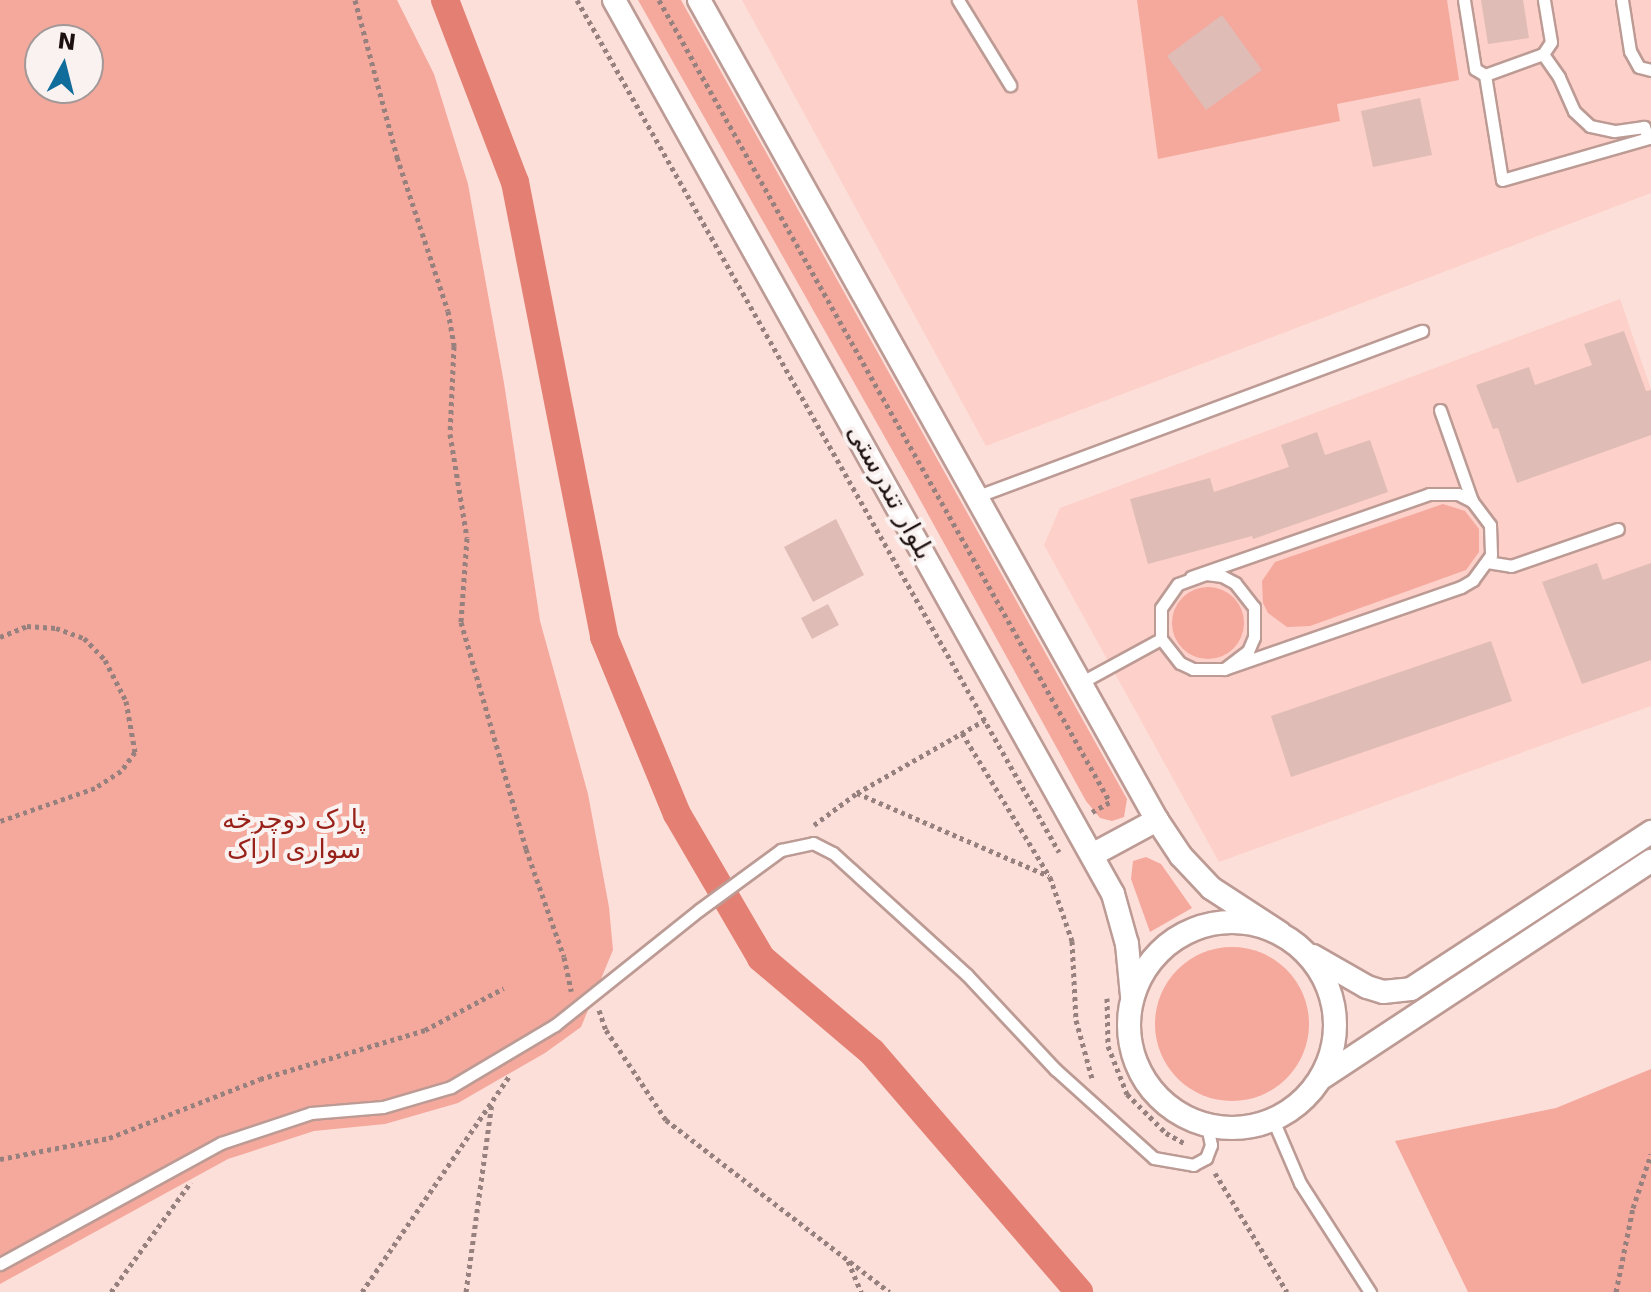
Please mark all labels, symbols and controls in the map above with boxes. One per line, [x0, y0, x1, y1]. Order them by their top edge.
north arrow [24, 24, 104, 104]
text: N [56, 28, 77, 55]
street label: بلوار تندرستی [840, 419, 940, 565]
park label: پارک دوچرخه سواری اراک [222, 804, 366, 866]

